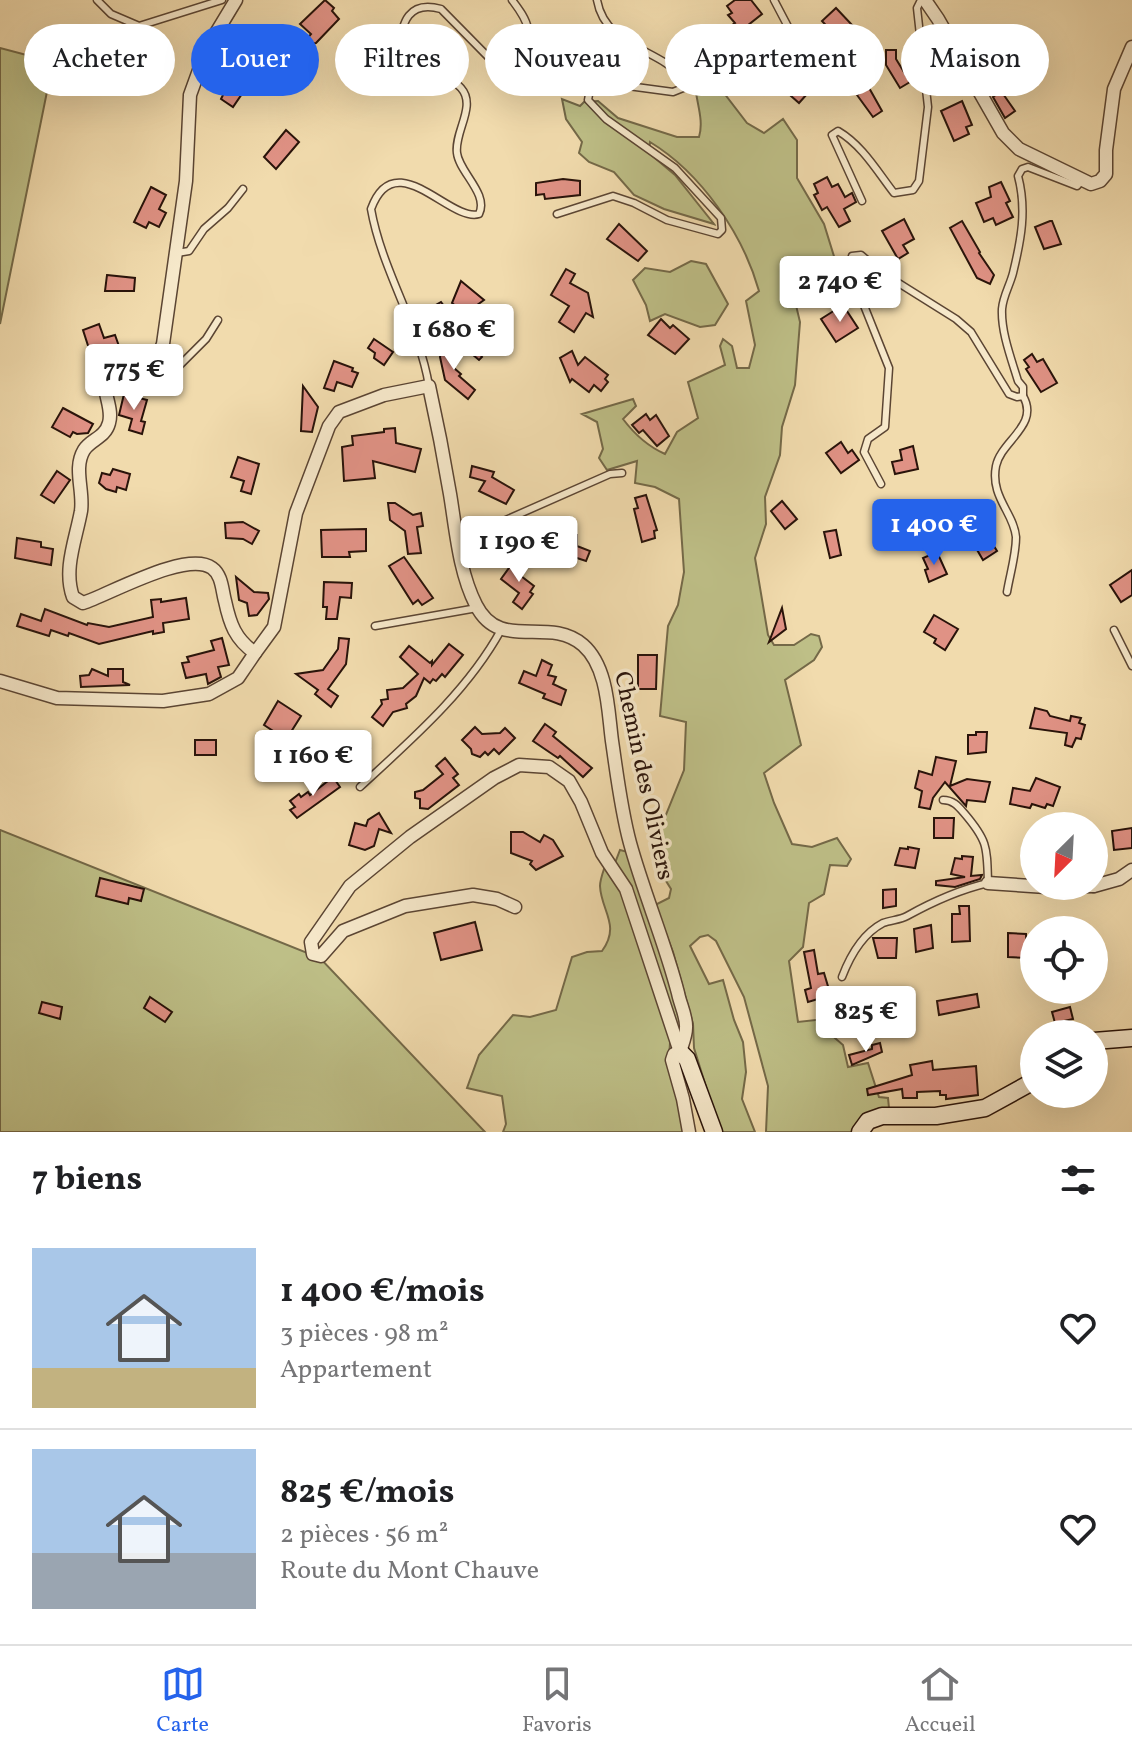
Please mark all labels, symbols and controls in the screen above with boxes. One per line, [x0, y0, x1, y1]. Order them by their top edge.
chip: Acheter [24, 24, 175, 96]
chip: Louer [191, 24, 319, 96]
chip: Filtres [335, 24, 469, 96]
chip: Nouveau [485, 24, 649, 96]
chip: Appartement [665, 24, 885, 96]
chip: Maison [901, 24, 1049, 96]
pin: 2 740 € [766, 256, 914, 324]
text: 2 740 € [798, 264, 882, 300]
pin: 1 680 € [380, 304, 528, 372]
text: 1 680 € [412, 312, 496, 348]
pin: 775 € [78, 344, 190, 412]
text: 775 € [103, 352, 165, 388]
pin: 1 400 € [860, 499, 1008, 567]
text: 1 400 € [890, 507, 978, 543]
pin: 1 190 € [445, 516, 593, 584]
text: 1 190 € [478, 524, 560, 560]
street label: Chemin des Oliviers [604, 669, 682, 883]
pin: 1 160 € [239, 730, 387, 798]
text: 1 160 € [273, 738, 353, 774]
north arrow [1020, 812, 1108, 900]
map controls [1020, 812, 1108, 1108]
button: locate [1020, 916, 1108, 1004]
pin: 825 € [810, 986, 922, 1054]
text: 825 € [834, 994, 898, 1030]
button: layers [1020, 1020, 1108, 1108]
text: 7 biens [32, 1157, 142, 1204]
icon: filters [1056, 1158, 1100, 1202]
text: 1 400 €/mois [280, 1269, 485, 1316]
icon: home [96, 1280, 192, 1376]
icon: heart [1056, 1306, 1100, 1350]
text: 3 pièces · 98 m² [280, 1316, 449, 1352]
text: Appartement [280, 1352, 432, 1388]
text: 825 €/mois [280, 1470, 454, 1517]
icon: home [96, 1481, 192, 1577]
icon: heart [1056, 1507, 1100, 1551]
text: 2 pièces · 56 m² [280, 1517, 448, 1553]
text: Route du Mont Chauve [280, 1553, 539, 1589]
tab: Carte [156, 1662, 209, 1741]
tab: Favoris [522, 1662, 592, 1741]
tab: Accueil [905, 1662, 976, 1741]

